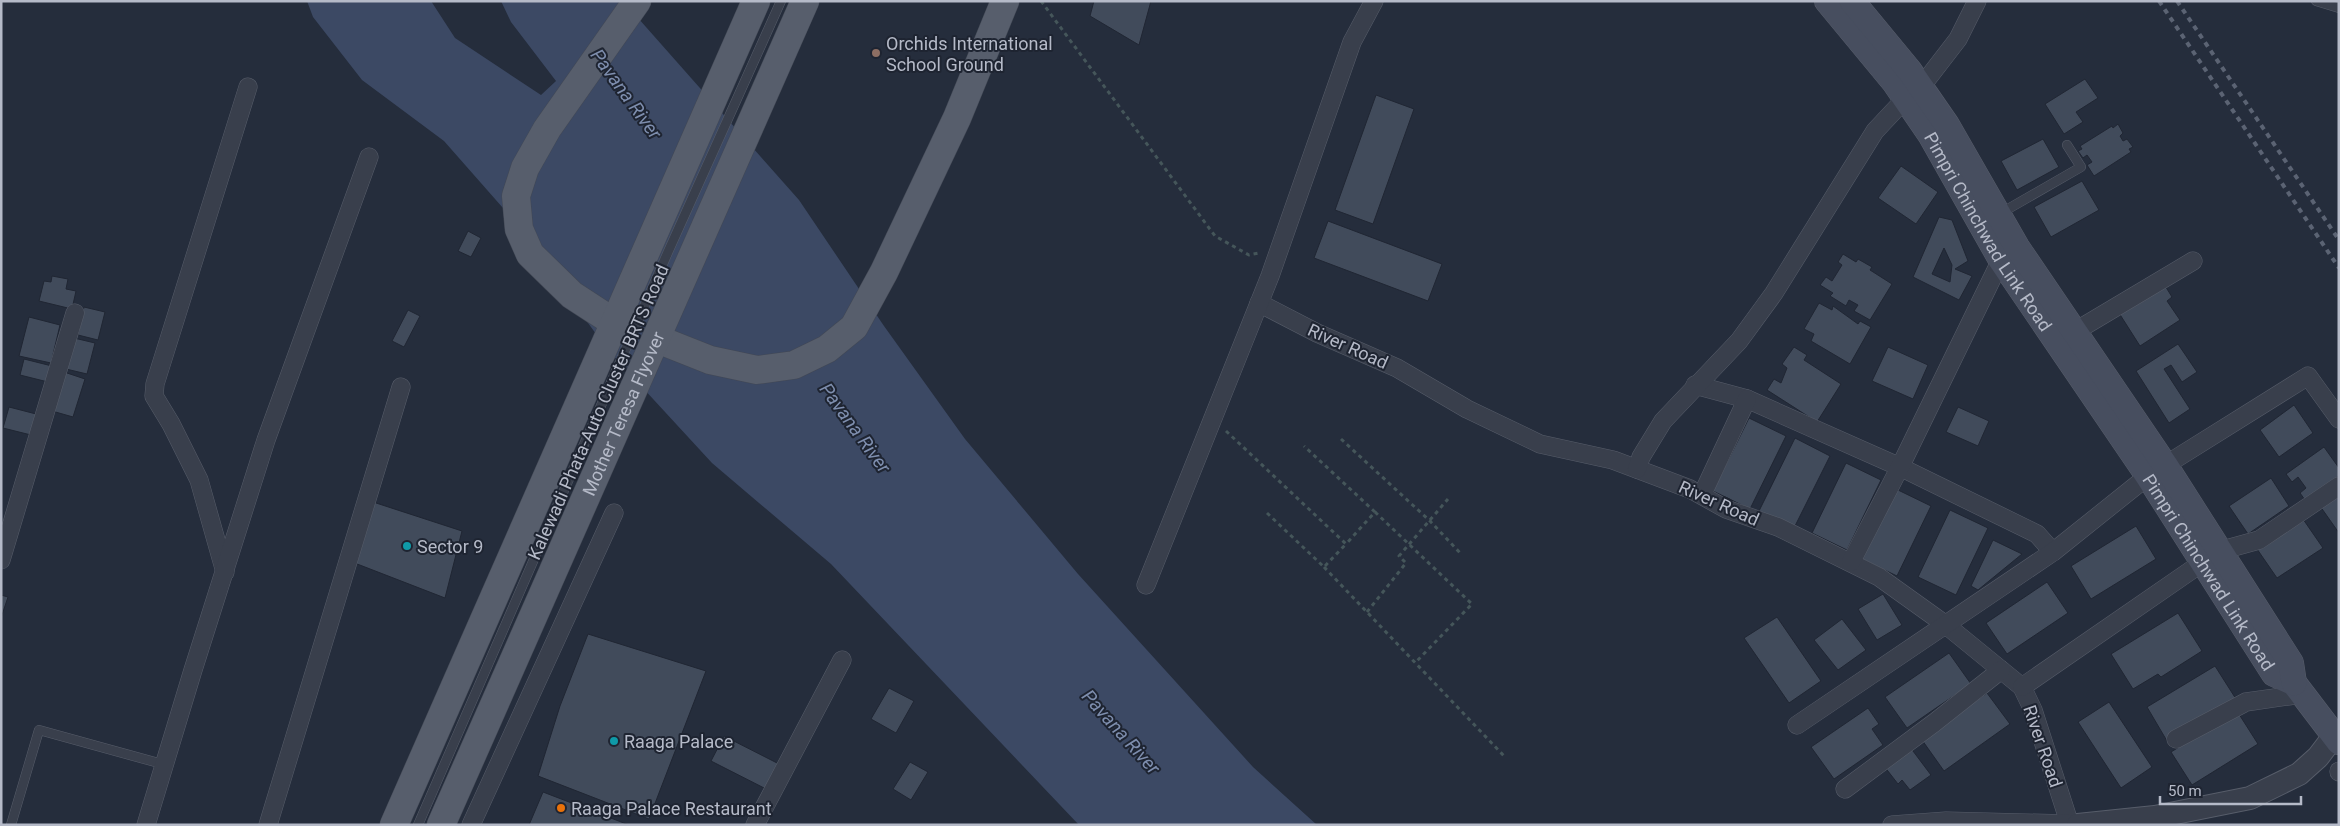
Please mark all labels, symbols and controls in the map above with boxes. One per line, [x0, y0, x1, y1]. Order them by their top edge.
place label: Orchids International School Ground [886, 33, 1053, 75]
water label: Pavana River [586, 44, 667, 144]
marker: Orchids International School Ground [870, 47, 882, 59]
street label: Pimpri Chinchwad Link Road [1920, 128, 2057, 335]
street label: Kalewadi Phata-Auto Cluster BRTS Road [523, 261, 673, 563]
street label: River Road [1305, 319, 1391, 373]
street label: Mother Teresa Flyover [577, 328, 668, 499]
water label: Pavana River [815, 378, 896, 478]
street label: Pimpri Chinchwad Link Road [2139, 470, 2279, 674]
street label: River Road [1676, 476, 1762, 530]
place label: Sector 9 [417, 536, 483, 557]
marker: Sector 9 [401, 540, 413, 552]
water label: Pavana River [1077, 685, 1165, 780]
street label: River Road [2019, 702, 2067, 790]
place label: Raaga Palace [624, 731, 733, 752]
marker: Raaga Palace [608, 735, 620, 747]
scale bar [2160, 774, 2301, 806]
text: 50 m [2168, 782, 2202, 800]
place label: Raaga Palace Restaurant [571, 798, 772, 819]
marker: Raaga Palace Restaurant [555, 802, 567, 814]

